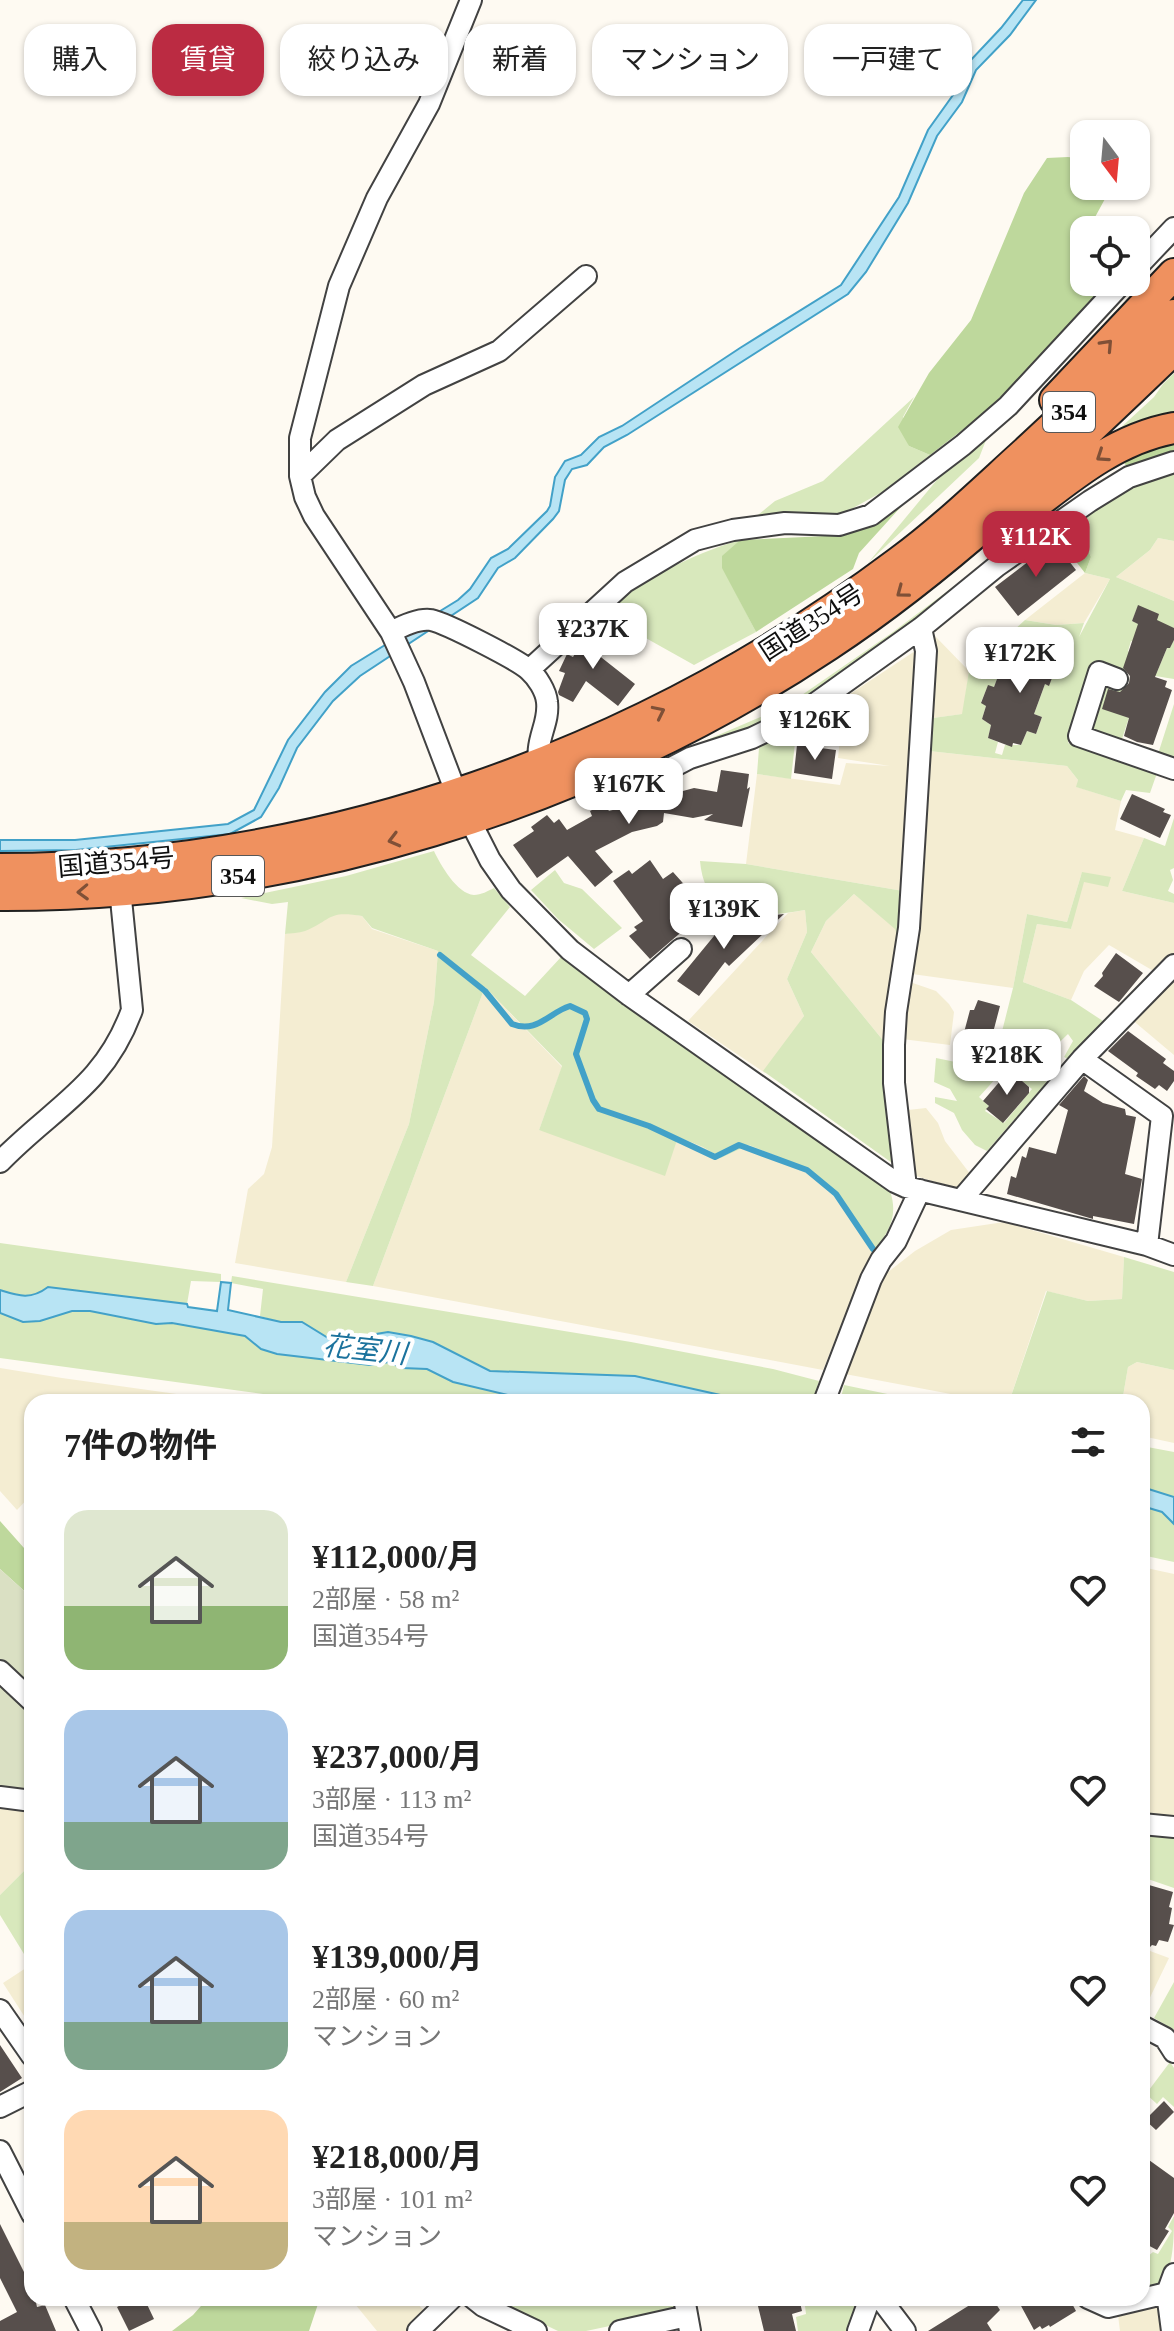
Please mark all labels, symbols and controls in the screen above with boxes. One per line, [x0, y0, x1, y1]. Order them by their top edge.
chip: 購入 [24, 24, 136, 96]
chip: 賃貸 [152, 24, 264, 96]
chip: 絞り込み [280, 24, 448, 96]
chip: 新着 [464, 24, 576, 96]
chip: マンション [592, 24, 788, 96]
chip: 一戸建て [804, 24, 972, 96]
north arrow [1070, 120, 1150, 200]
map controls [1070, 120, 1150, 296]
button: locate [1070, 216, 1150, 296]
one-way arrow [1098, 339, 1112, 354]
road number: 354 [1043, 392, 1095, 432]
one-way arrow [1096, 447, 1111, 462]
pin: ¥112K [980, 511, 1092, 579]
text: ¥112K [1001, 522, 1071, 551]
street label: 国道354号 [754, 578, 868, 666]
one-way arrow [896, 582, 911, 596]
pin: ¥237K [537, 603, 649, 671]
text: ¥237K [557, 614, 629, 643]
pin: ¥172K [964, 627, 1076, 695]
text: ¥172K [984, 638, 1056, 667]
pin: ¥126K [759, 694, 871, 762]
text: ¥126K [779, 705, 851, 734]
one-way arrow [650, 707, 665, 722]
pin: ¥167K [573, 758, 685, 826]
text: ¥167K [593, 769, 665, 798]
one-way arrow [388, 831, 402, 847]
street label: 国道354号 [56, 843, 176, 882]
road number: 354 [212, 856, 264, 896]
pin: ¥139K [668, 883, 780, 951]
one-way arrow [76, 884, 89, 901]
text: ¥139K [688, 894, 760, 923]
pin: ¥218K [951, 1029, 1063, 1097]
text: ¥218K [971, 1040, 1043, 1069]
water label: 花室川 [322, 1330, 411, 1370]
icon: filters [1066, 1420, 1110, 1464]
text: 7件の物件 [64, 1427, 217, 1464]
text: ¥112,000/月 [312, 1538, 481, 1575]
icon: home [128, 1542, 224, 1638]
icon: heart [1066, 1568, 1110, 1612]
text: 2部屋 · 58 m² [312, 1585, 459, 1614]
text: 国道354号 [312, 1622, 429, 1651]
text: ¥237,000/月 [312, 1738, 483, 1775]
icon: home [128, 1742, 224, 1838]
icon: heart [1066, 1768, 1110, 1812]
text: 3部屋 · 113 m² [312, 1785, 471, 1814]
text: 国道354号 [312, 1822, 429, 1851]
text: ¥139,000/月 [312, 1938, 483, 1975]
icon: home [128, 1942, 224, 2038]
icon: heart [1066, 1968, 1110, 2012]
text: 2部屋 · 60 m² [312, 1985, 459, 2014]
text: マンション [312, 2022, 442, 2051]
text: ¥218,000/月 [312, 2138, 483, 2175]
icon: home [128, 2142, 224, 2238]
icon: heart [1066, 2168, 1110, 2212]
text: 3部屋 · 101 m² [312, 2185, 472, 2214]
text: マンション [312, 2222, 442, 2251]

